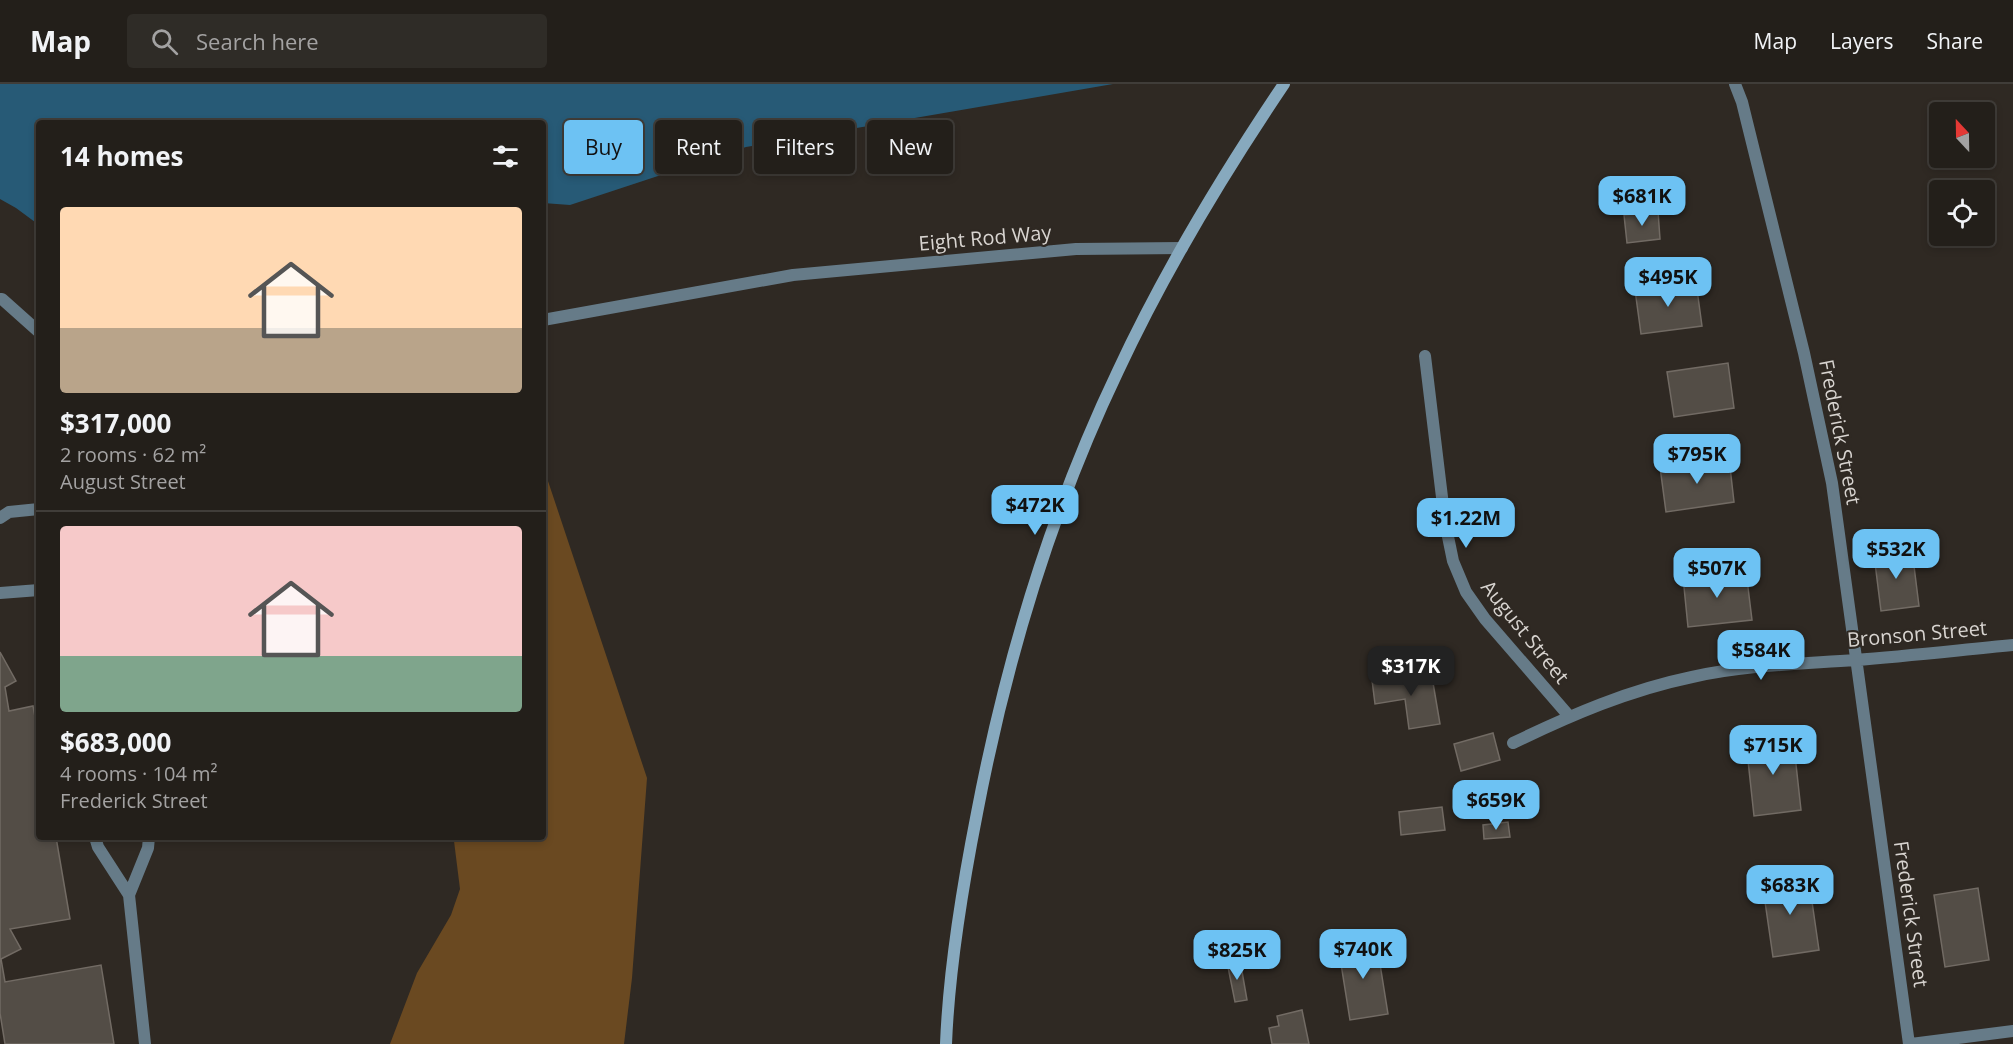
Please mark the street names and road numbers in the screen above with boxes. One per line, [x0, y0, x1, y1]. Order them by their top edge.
street label: Eight Rod Way [918, 218, 1053, 257]
street label: Frederick Street [1813, 357, 1868, 507]
street label: August Street [1475, 574, 1575, 689]
street label: Bronson Street [1846, 614, 1988, 653]
street label: Frederick Street [1888, 839, 1935, 989]

